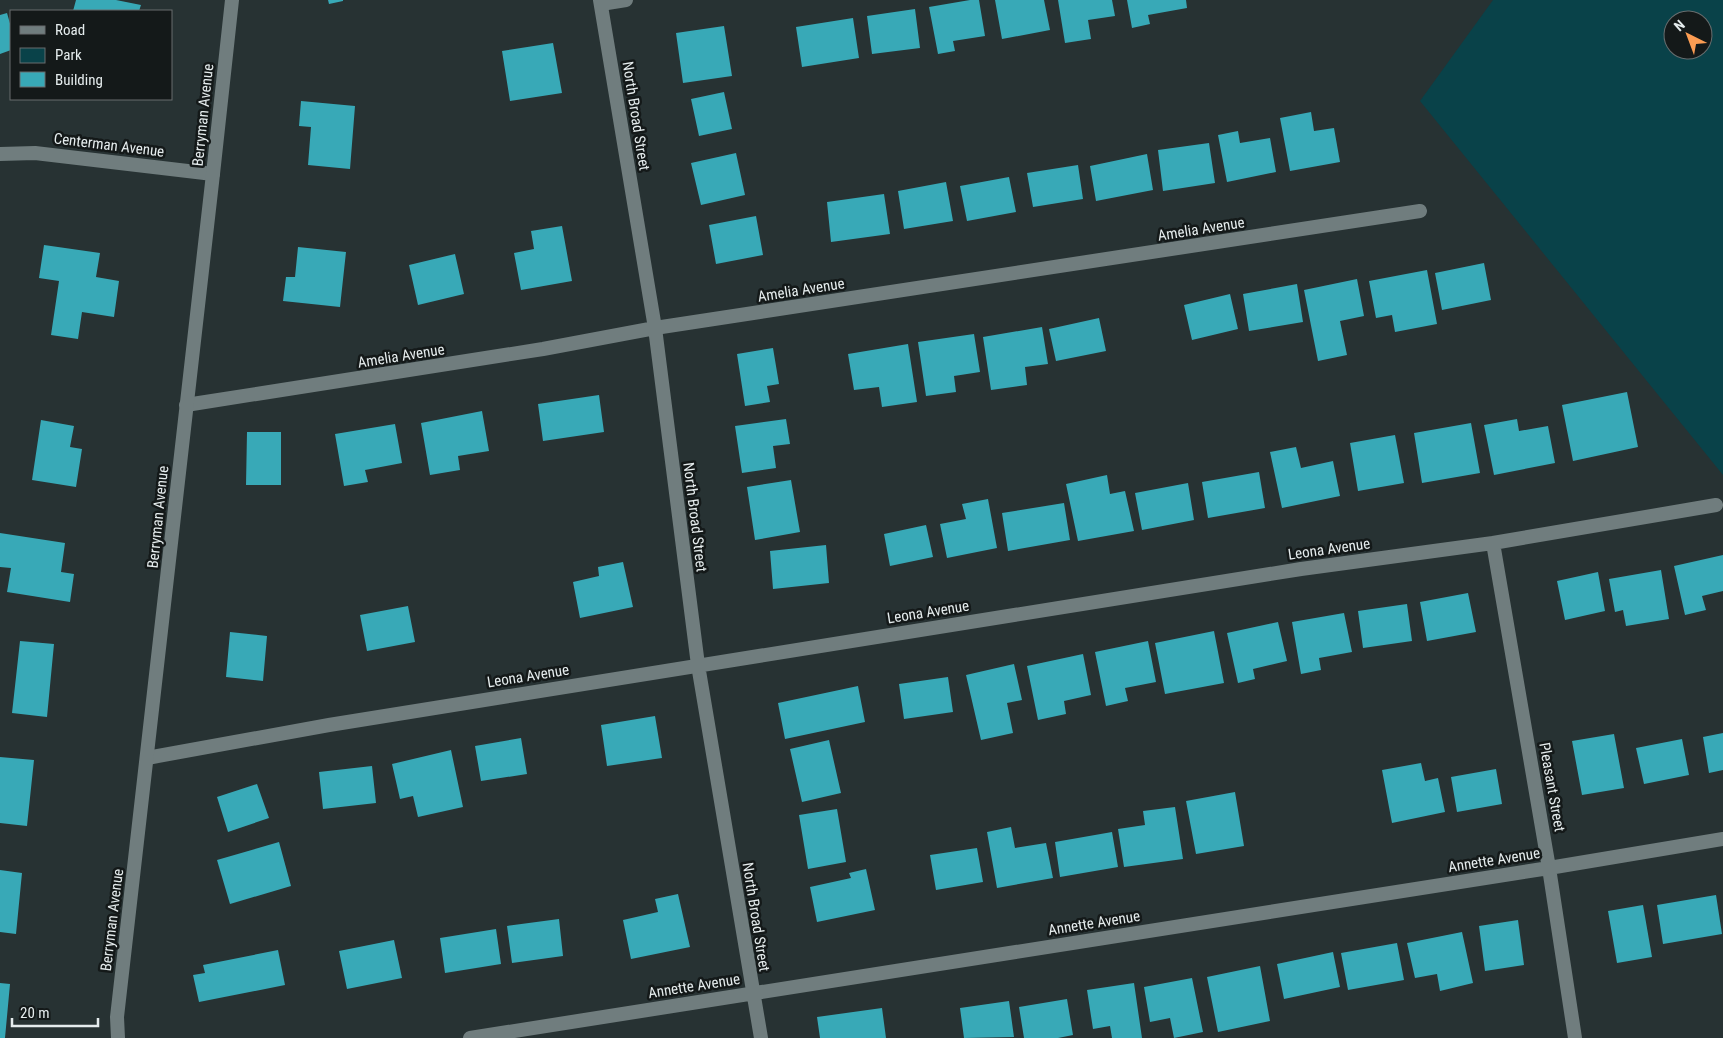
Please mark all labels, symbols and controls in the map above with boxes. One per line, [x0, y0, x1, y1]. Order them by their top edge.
legend [10, 10, 172, 100]
north arrow [1663, 10, 1713, 60]
text: N [1671, 17, 1688, 34]
text: Road [55, 21, 85, 39]
text: Park [55, 46, 82, 64]
street label: North Broad Street [618, 60, 654, 172]
street label: Berryman Avenue [189, 63, 217, 167]
text: Building [55, 71, 103, 89]
street label: Centerman Avenue [53, 129, 165, 161]
street label: Amelia Avenue [1156, 213, 1246, 245]
street label: Amelia Avenue [756, 274, 846, 306]
street label: Amelia Avenue [356, 340, 446, 372]
street label: North Broad Street [679, 461, 711, 573]
street label: Berryman Avenue [144, 465, 172, 569]
street label: Leona Avenue [1287, 534, 1371, 564]
street label: Leona Avenue [886, 597, 970, 627]
street label: Leona Avenue [486, 661, 570, 691]
street label: Pleasant Street [1535, 741, 1569, 833]
street label: Annette Avenue [1447, 844, 1541, 876]
street label: North Broad Street [738, 861, 774, 973]
street label: Berryman Avenue [97, 868, 127, 972]
street label: Annette Avenue [1047, 907, 1141, 939]
street label: Annette Avenue [647, 970, 741, 1002]
scale bar [12, 996, 99, 1028]
text: 20 m [20, 1004, 50, 1022]

